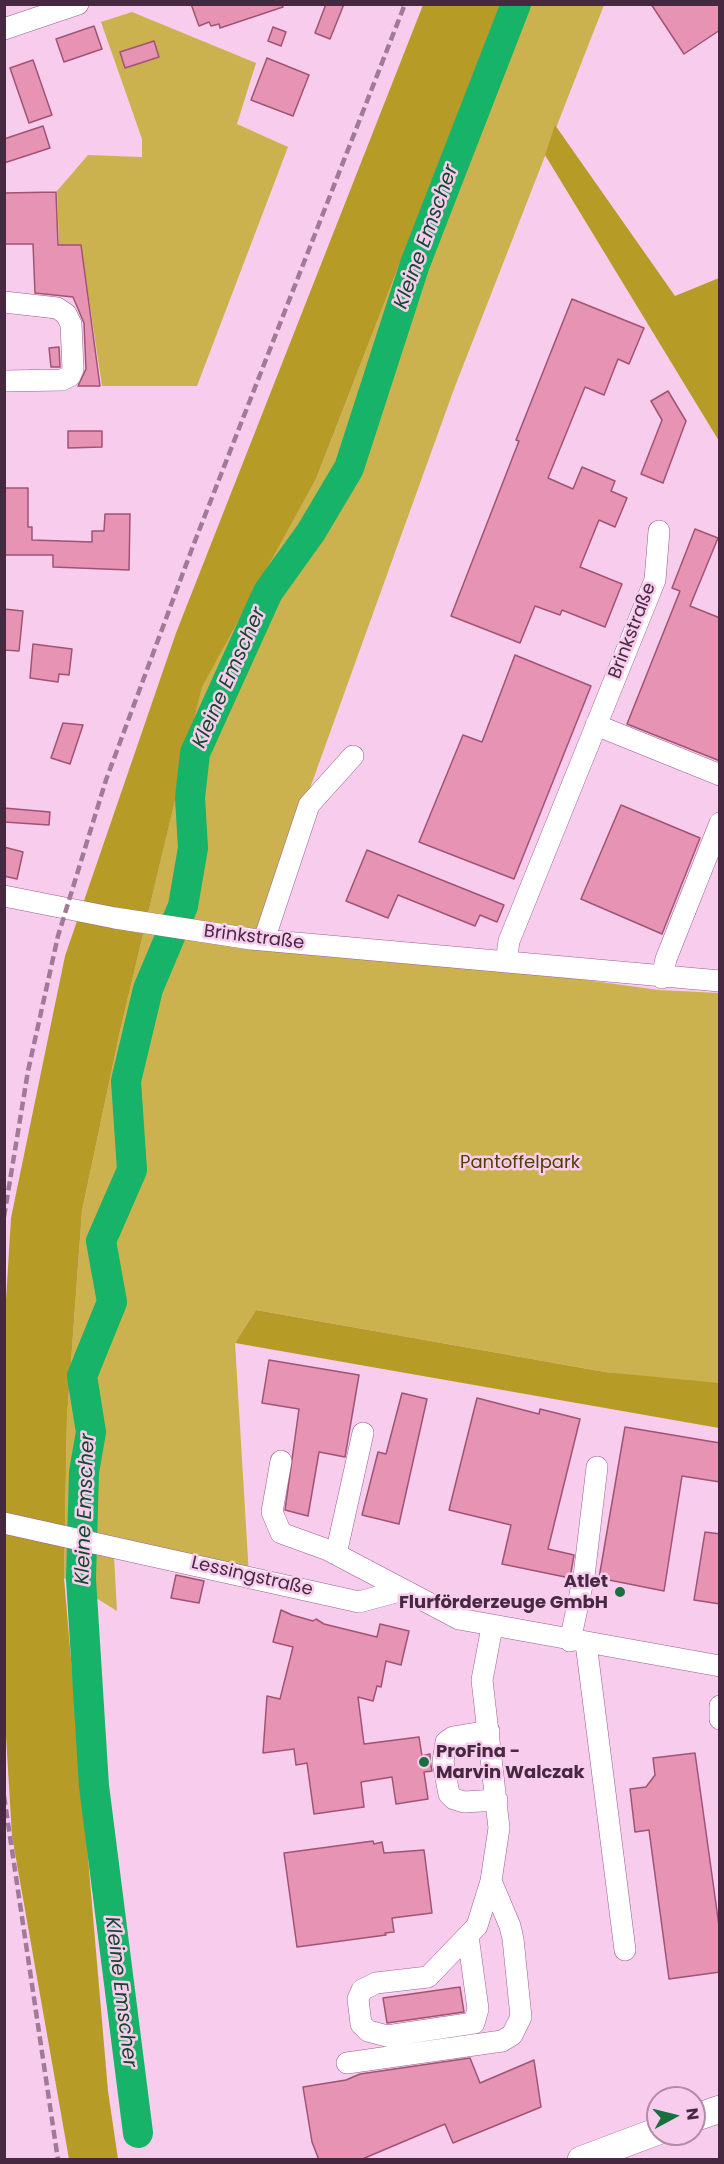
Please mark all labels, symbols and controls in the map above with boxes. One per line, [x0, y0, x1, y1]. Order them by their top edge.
water label: Kleine Emscher [390, 162, 464, 312]
street label: Brinkstraße [605, 580, 661, 682]
water label: Kleine Emscher [188, 604, 272, 752]
street label: Brinkstraße [202, 921, 306, 955]
park label: Pantoffelpark [460, 1152, 580, 1174]
water label: Kleine Emscher [71, 1433, 101, 1585]
street label: Lessingstraße [189, 1553, 315, 1601]
place label: Atlet Flurförderzeuge GmbH [399, 1571, 608, 1614]
marker: Atlet Flurförderzeuge GmbH [613, 1585, 627, 1599]
place label: ProFina - Marvin Walczak [436, 1741, 585, 1784]
marker: ProFina - Marvin Walczak [417, 1755, 431, 1769]
water label: Kleine Emscher [99, 1915, 141, 2069]
north arrow [646, 2086, 706, 2146]
text: N [680, 2107, 705, 2121]

